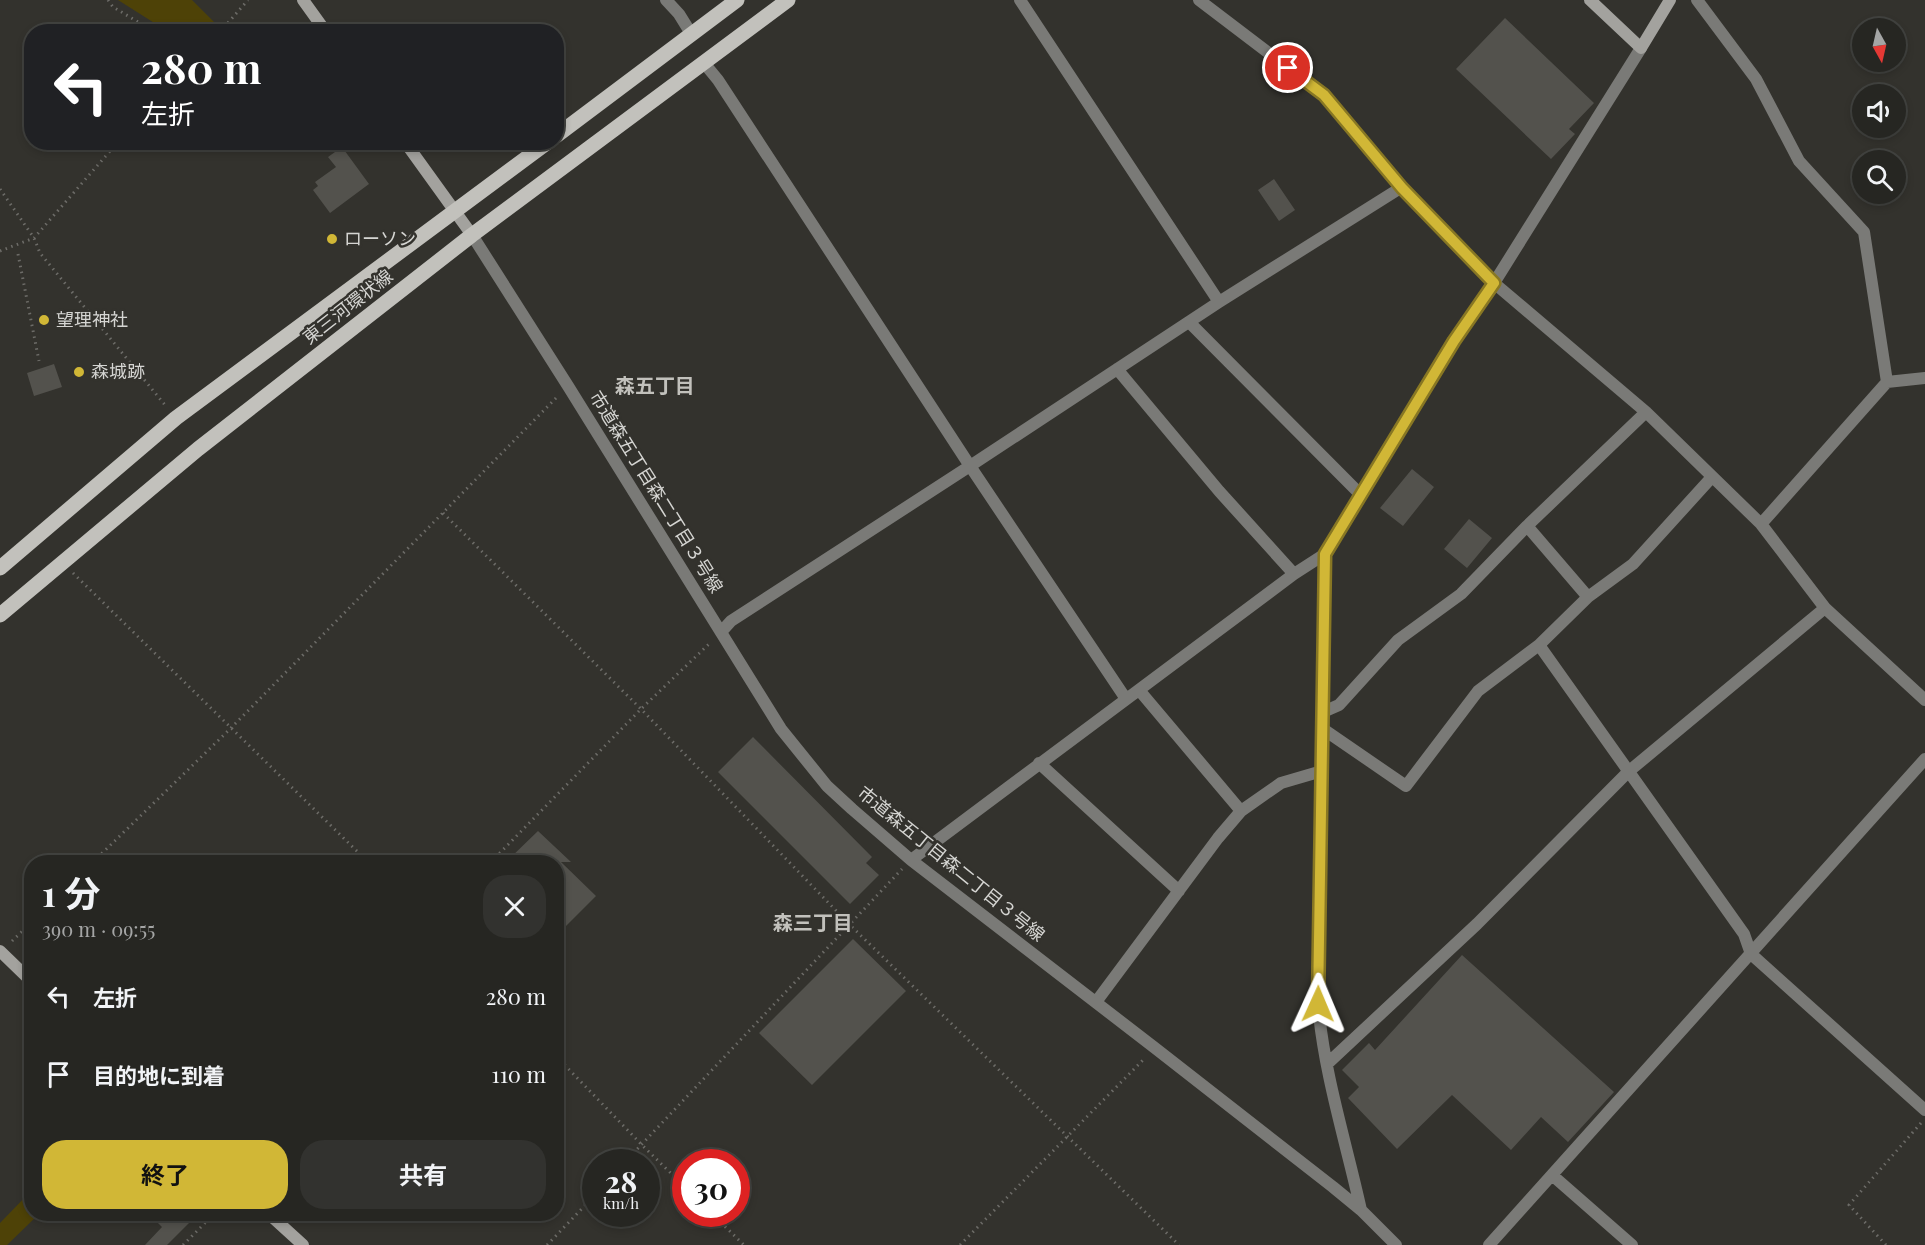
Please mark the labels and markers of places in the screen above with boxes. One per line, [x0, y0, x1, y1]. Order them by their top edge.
pin [1262, 42, 1313, 93]
place label: ローソン [344, 226, 416, 250]
marker: ローソン [325, 232, 339, 246]
place label: 望理神社 [56, 307, 128, 331]
marker: 望理神社 [37, 313, 51, 327]
place label: 森城跡 [91, 359, 145, 383]
marker: 森城跡 [72, 365, 86, 379]

